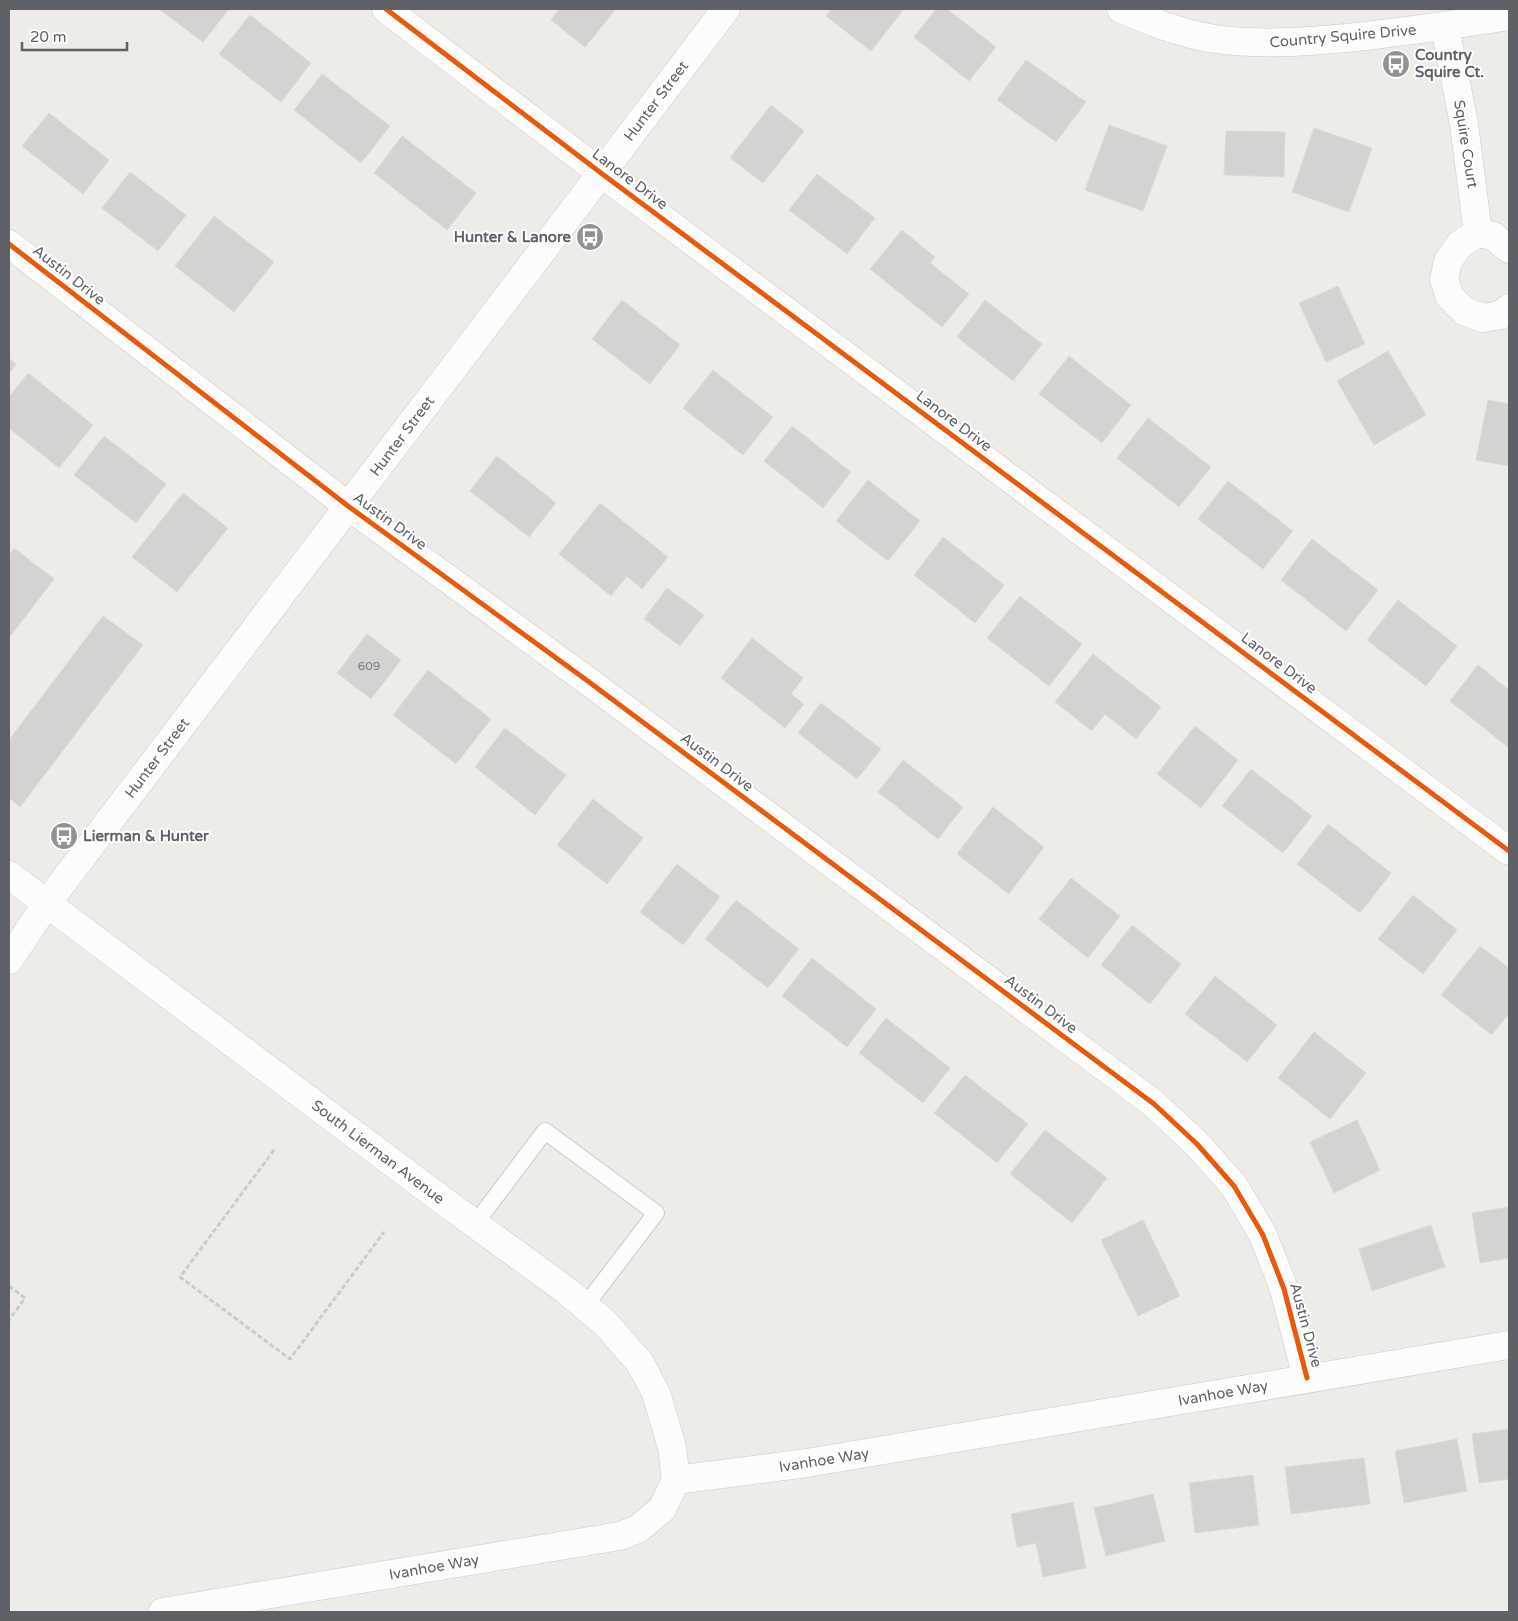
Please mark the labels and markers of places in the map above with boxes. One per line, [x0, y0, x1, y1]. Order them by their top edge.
place label: Country Squire Ct. [1415, 46, 1484, 82]
bus stop icon: Country Squire Ct. [1381, 49, 1411, 79]
bus stop icon: Hunter & Lanore [575, 222, 605, 252]
place label: Hunter & Lanore [454, 228, 572, 246]
bus stop icon: Lierman & Hunter [49, 821, 79, 851]
place label: Lierman & Hunter [83, 827, 209, 845]

